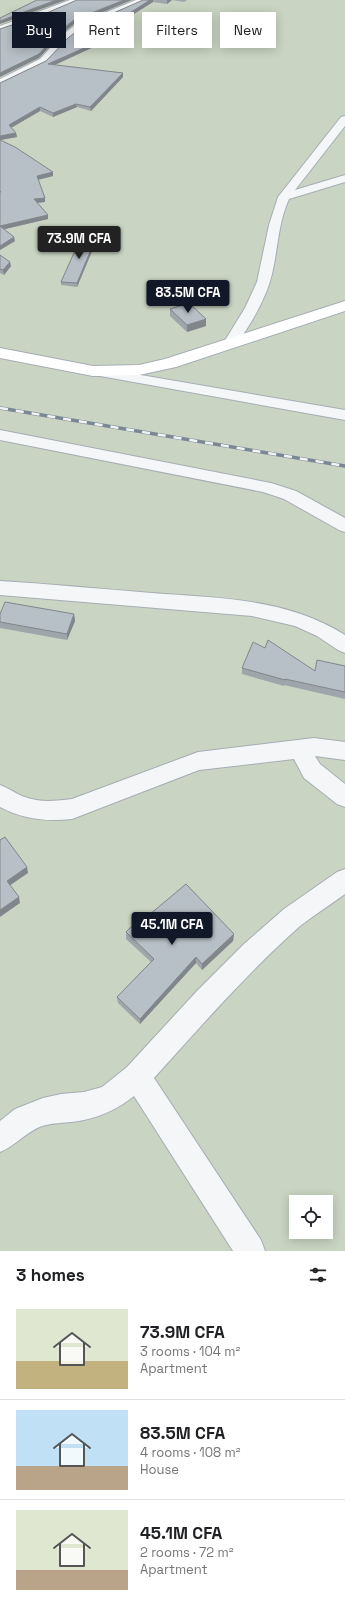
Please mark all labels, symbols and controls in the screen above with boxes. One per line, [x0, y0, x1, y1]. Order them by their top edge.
chip: Buy [12, 12, 66, 48]
chip: Rent [74, 12, 134, 48]
chip: Filters [142, 12, 212, 48]
chip: New [220, 12, 276, 48]
pin: 73.9M CFA [33, 226, 125, 260]
text: 73.9M CFA [47, 230, 111, 247]
pin: 83.5M CFA [142, 280, 234, 314]
text: 83.5M CFA [155, 284, 221, 301]
pin: 45.1M CFA [126, 912, 218, 946]
text: 45.1M CFA [141, 916, 203, 933]
map controls [289, 1195, 333, 1239]
button: locate [289, 1195, 333, 1239]
text: 3 homes [16, 1264, 85, 1286]
icon: filters [307, 1264, 329, 1286]
text: 73.9M CFA [140, 1321, 225, 1343]
icon: home [48, 1325, 96, 1373]
text: 3 rooms · 104 m² [140, 1343, 240, 1360]
text: Apartment [140, 1360, 208, 1377]
text: 83.5M CFA [140, 1422, 225, 1444]
icon: home [48, 1426, 96, 1474]
text: 4 rooms · 108 m² [140, 1444, 241, 1461]
text: House [140, 1461, 179, 1478]
text: 45.1M CFA [140, 1522, 222, 1544]
icon: home [48, 1526, 96, 1574]
text: 2 rooms · 72 m² [140, 1544, 233, 1561]
text: Apartment [140, 1561, 208, 1578]

